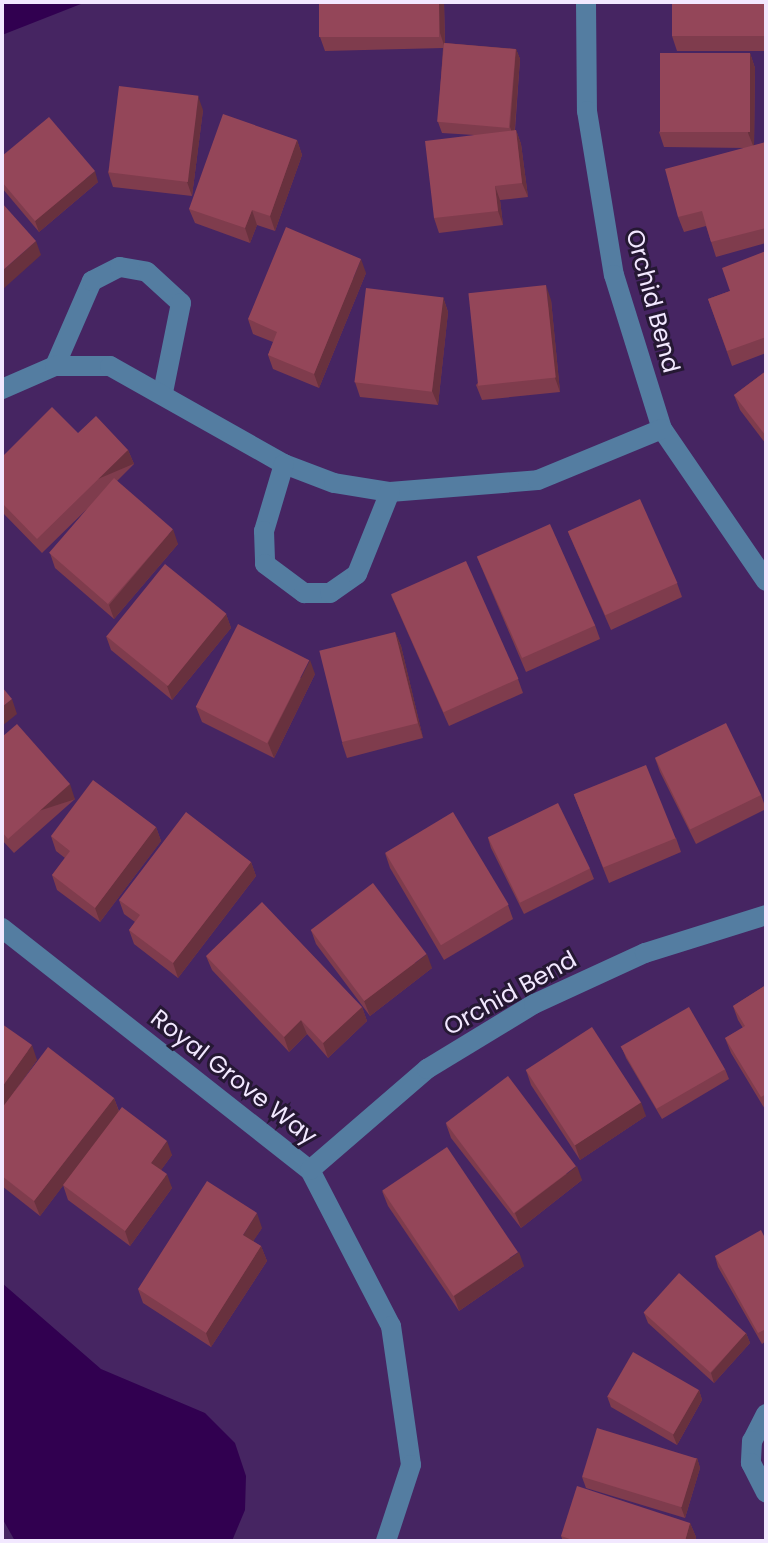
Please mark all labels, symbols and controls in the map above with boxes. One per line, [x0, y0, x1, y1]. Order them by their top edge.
street label: Orchid Bend [620, 226, 686, 376]
street label: Orchid Bend [439, 945, 581, 1041]
street label: Royal Grove Way [145, 1003, 323, 1151]

